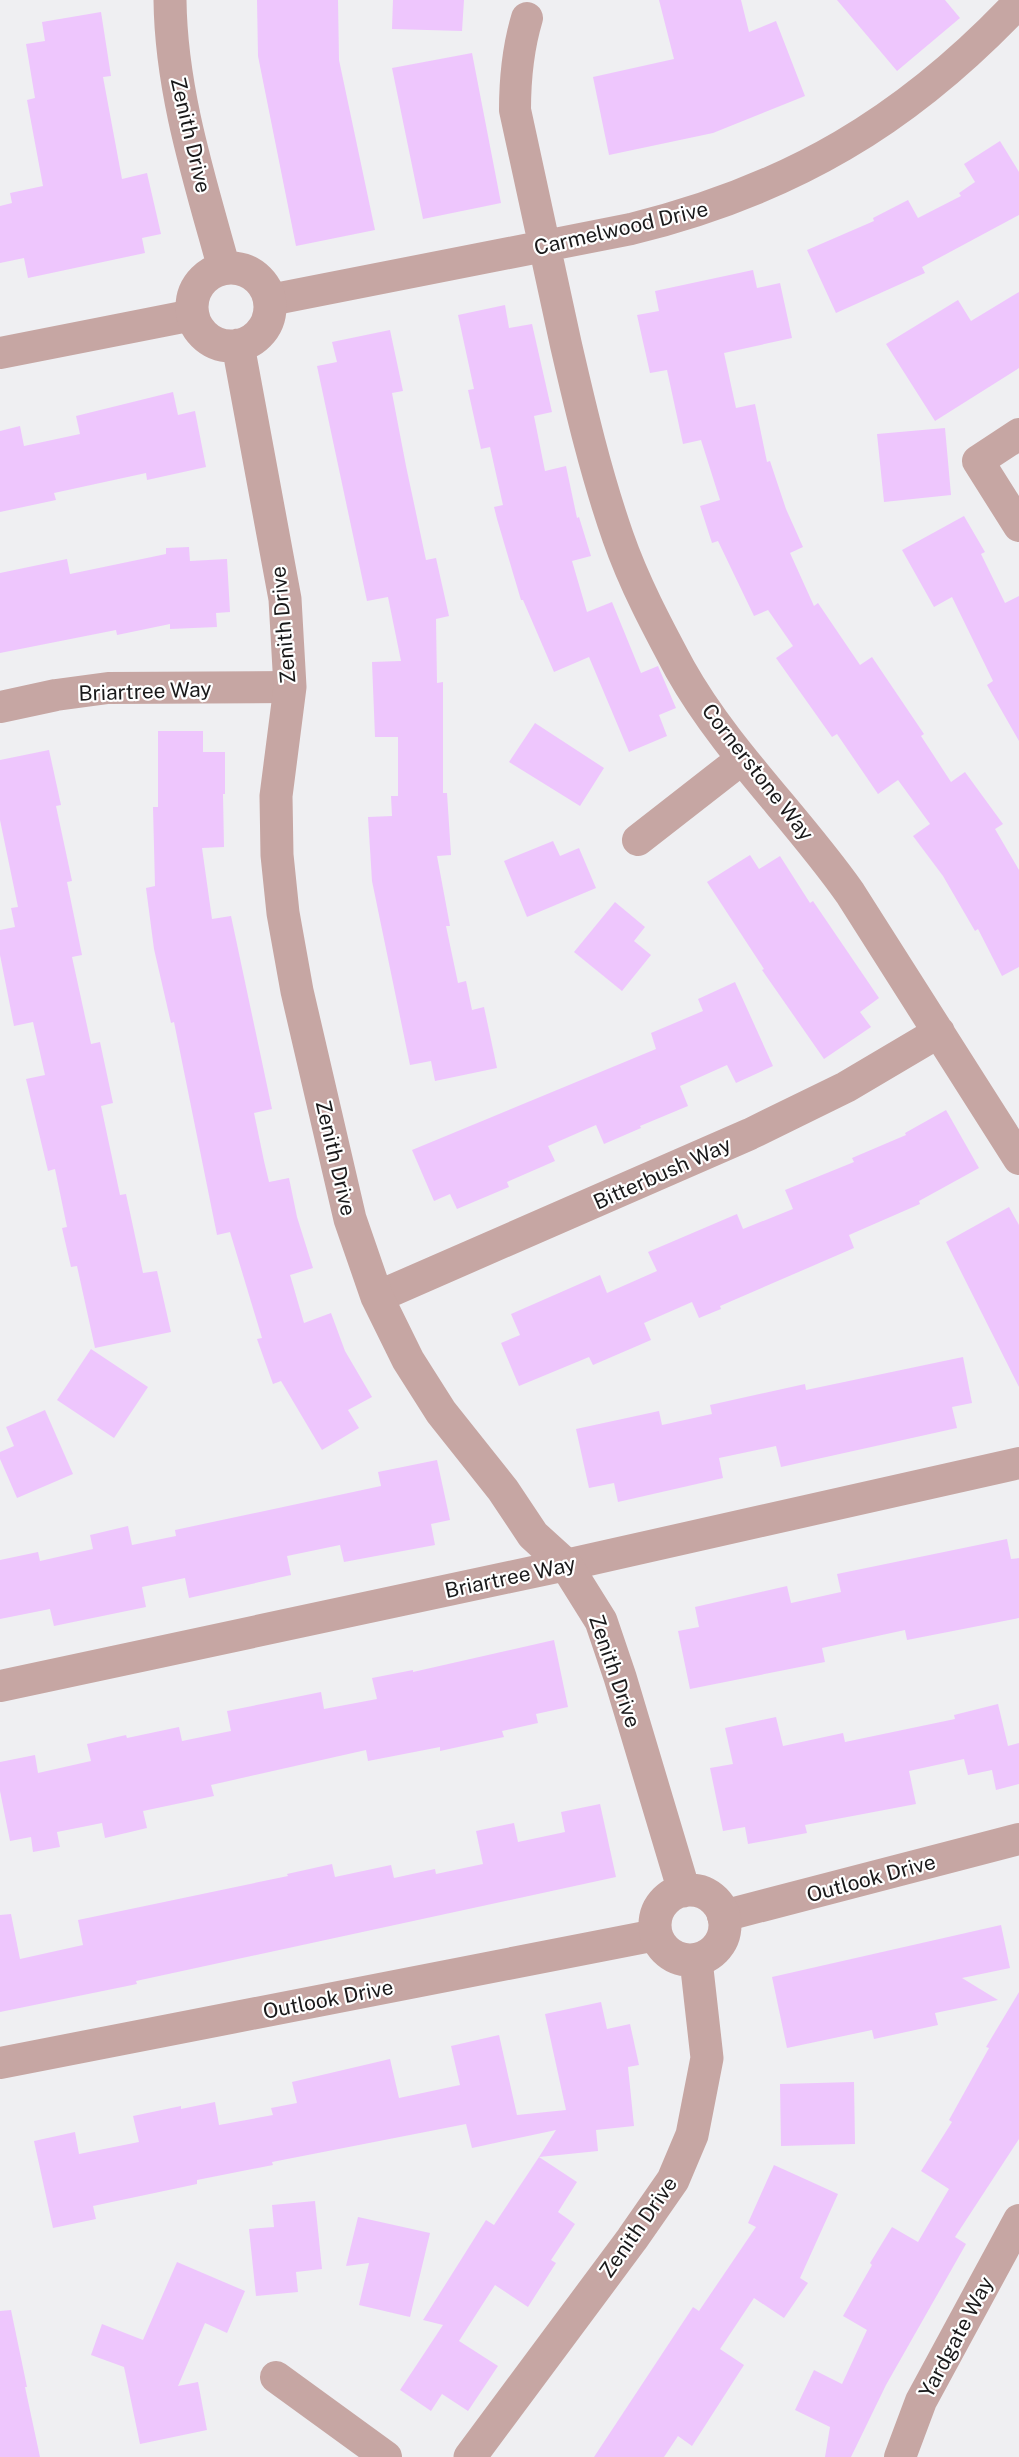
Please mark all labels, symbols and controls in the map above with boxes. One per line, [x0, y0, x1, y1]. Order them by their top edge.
street label: Zenith Drive [166, 75, 216, 195]
street label: Carmelwood Drive [531, 196, 711, 260]
street label: Zenith Drive [265, 565, 301, 685]
street label: Briartree Way [78, 676, 212, 706]
street label: Cornerstone Way [697, 699, 819, 845]
street label: Zenith Drive [311, 1098, 361, 1218]
street label: Bitterbush Way [589, 1131, 735, 1215]
street label: Briartree Way [442, 1551, 578, 1603]
street label: Zenith Drive [584, 1611, 646, 1731]
street label: Outlook Drive [804, 1849, 938, 1907]
street label: Outlook Drive [261, 1974, 395, 2024]
street label: Zenith Drive [594, 2172, 682, 2282]
street label: Yardgate Way [914, 2272, 998, 2402]

